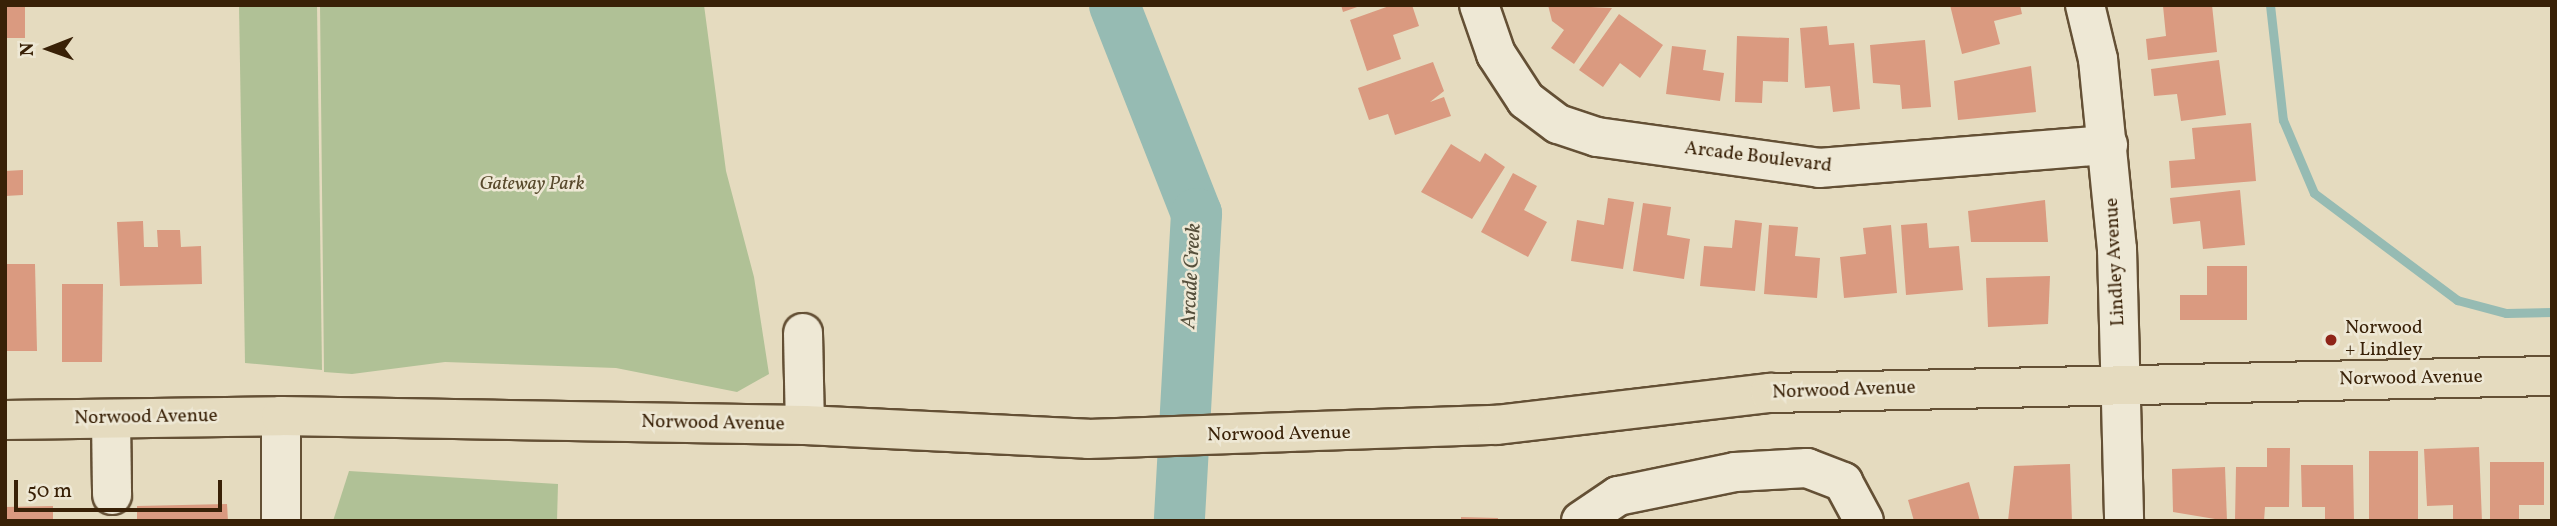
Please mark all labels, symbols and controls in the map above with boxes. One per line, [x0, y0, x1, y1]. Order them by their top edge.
north arrow [14, 14, 84, 84]
text: N [15, 42, 41, 56]
street label: Arcade Boulevard [1683, 138, 1833, 178]
park label: Gateway Park [480, 174, 584, 196]
street label: Lindley Avenue [2101, 197, 2131, 327]
water label: Arcade Creek [1177, 223, 1207, 329]
place label: Norwood + Lindley [2345, 318, 2423, 362]
marker: Norwood + Lindley [2323, 332, 2339, 348]
street label: Norwood Avenue [2339, 366, 2483, 392]
street label: Norwood Avenue [1772, 377, 1916, 405]
street label: Norwood Avenue [74, 405, 218, 431]
street label: Norwood Avenue [641, 411, 785, 437]
street label: Norwood Avenue [1207, 422, 1351, 448]
scale bar [18, 466, 226, 510]
text: 50 m [27, 477, 72, 506]

